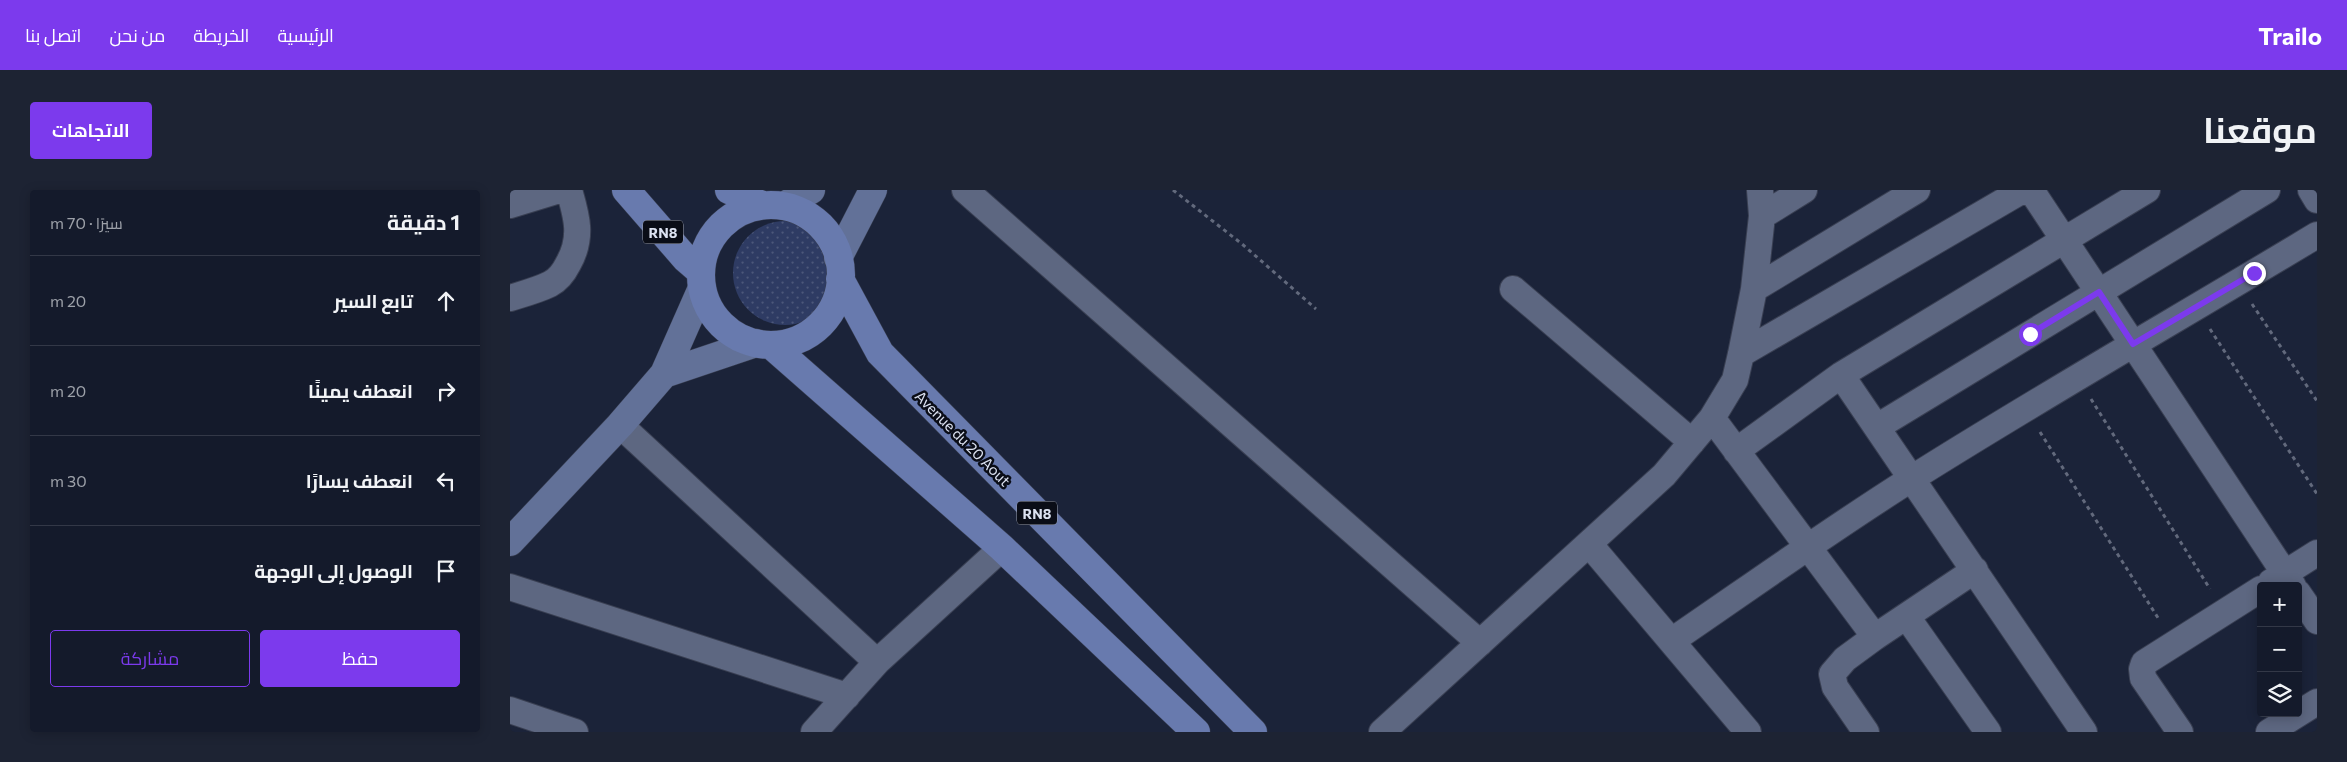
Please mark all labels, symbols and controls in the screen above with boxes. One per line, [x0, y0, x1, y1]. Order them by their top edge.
text: Trailo [2258, 21, 2322, 50]
text: اتصل بنا [25, 24, 81, 46]
text: من نحن [109, 24, 165, 46]
text: الخريطة [193, 24, 249, 46]
text: الرئيسية [277, 24, 334, 46]
button: الاتجاهات [30, 102, 152, 159]
text: موقعنا [2203, 107, 2317, 150]
text: 1 دقيقة [387, 209, 460, 234]
text: سيرًا · 70 m [50, 213, 123, 232]
road number: RN8 [643, 221, 683, 244]
route end [2243, 262, 2266, 285]
icon: ahead [432, 287, 460, 315]
text: تابع السير [334, 289, 413, 312]
text: 20 m [50, 291, 86, 310]
route start [2019, 323, 2042, 346]
icon: right [432, 377, 460, 405]
text: انعطف يمينًا [308, 379, 413, 402]
text: 20 m [50, 381, 86, 400]
street label: Avenue du 20 Aout [912, 387, 1014, 489]
icon: left [432, 467, 460, 495]
text: انعطف يسارًا [306, 469, 413, 492]
text: 30 m [50, 471, 87, 490]
road number: RN8 [1017, 502, 1057, 524]
icon: arrive [432, 557, 460, 585]
text: الوصول إلى الوجهة [254, 559, 413, 582]
map controls [2257, 582, 2302, 717]
button: + [2257, 582, 2302, 627]
button: − [2257, 627, 2302, 672]
button: مشاركة [50, 630, 250, 687]
button: حفظ [260, 630, 460, 687]
button: layers [2257, 672, 2302, 717]

